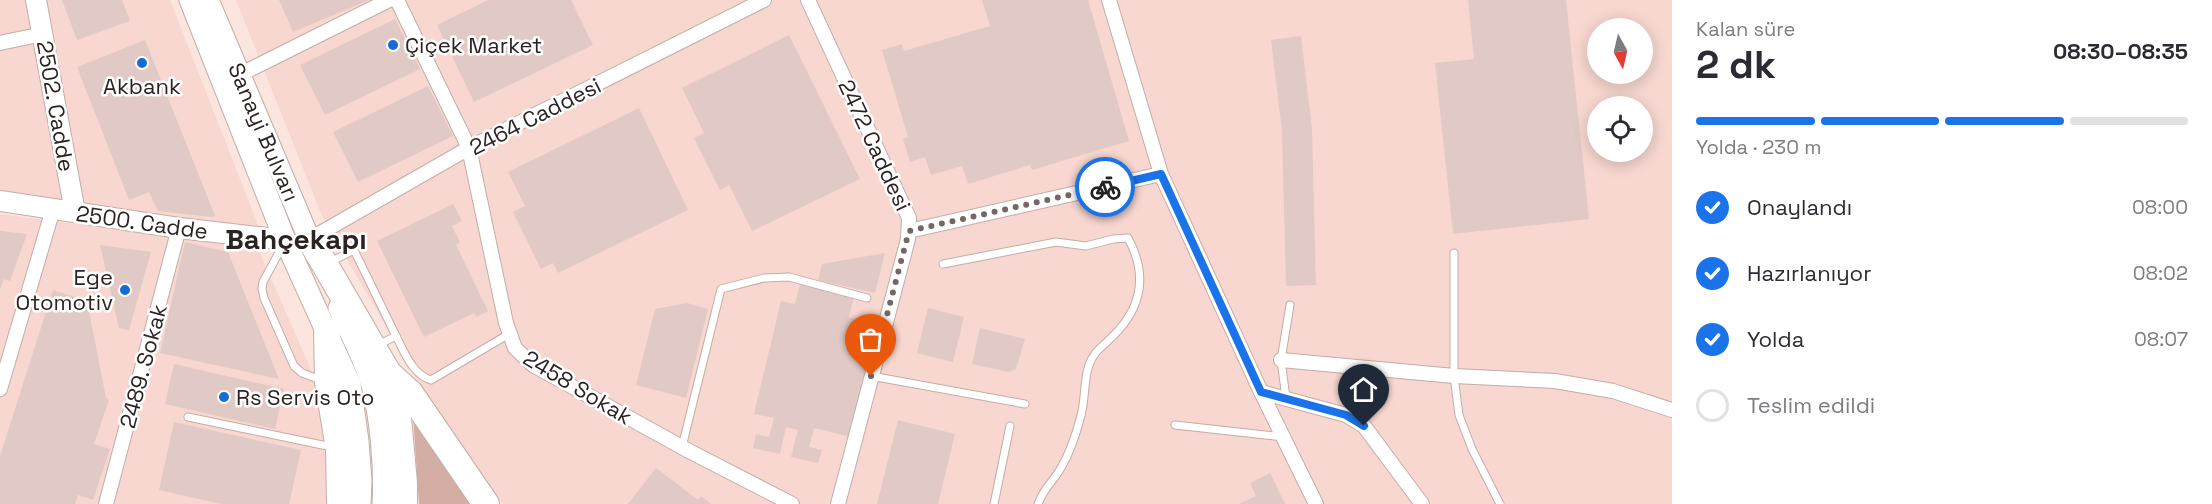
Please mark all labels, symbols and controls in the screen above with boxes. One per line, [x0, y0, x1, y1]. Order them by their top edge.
text: Kalan süre [1696, 16, 1795, 42]
north arrow [1587, 18, 1653, 84]
map controls [1587, 18, 1653, 162]
place label: Çiçek Market [405, 31, 542, 59]
text: 08:30–08:35 [2053, 37, 2188, 65]
street label: 2502. Cadde [31, 38, 81, 174]
marker: Çiçek Market [386, 38, 400, 52]
text: 2 dk [1696, 40, 1776, 89]
marker: Akbank [135, 56, 149, 70]
street label: Sanayi Bulvarı [222, 59, 306, 205]
street label: 2464 Caddesi [464, 71, 606, 161]
place label: Akbank [103, 72, 181, 100]
street label: 2472 Caddesi [832, 75, 918, 215]
button: locate [1587, 96, 1653, 162]
text: Yolda · 230 m [1696, 134, 1821, 160]
courier [1075, 157, 1135, 217]
icon: bike [1089, 171, 1122, 204]
icon: check [1696, 191, 1729, 224]
text: Onaylandı [1747, 193, 1852, 221]
text: 08:00 [2132, 194, 2188, 220]
street label: 2500. Cadde [74, 199, 210, 245]
district label: Bahçekapı [225, 221, 367, 257]
icon: check [1696, 257, 1729, 290]
text: Hazırlanıyor [1747, 259, 1872, 287]
text: 08:02 [2133, 260, 2188, 286]
place label: Ege Otomotiv [16, 263, 113, 316]
marker: Ege Otomotiv [118, 283, 132, 297]
street label: 2489. Sokak [113, 301, 173, 431]
pin [845, 314, 896, 376]
icon: bag [854, 323, 887, 356]
icon: check [1696, 323, 1729, 356]
text: Yolda [1747, 325, 1804, 353]
text: 08:07 [2134, 326, 2188, 352]
street label: 2458 Sokak [518, 344, 638, 431]
pin [1338, 364, 1389, 426]
icon: home [1347, 373, 1380, 406]
place label: Rs Servis Oto [236, 383, 374, 411]
marker: Rs Servis Oto [217, 390, 231, 404]
text: Teslim edildi [1747, 391, 1875, 419]

